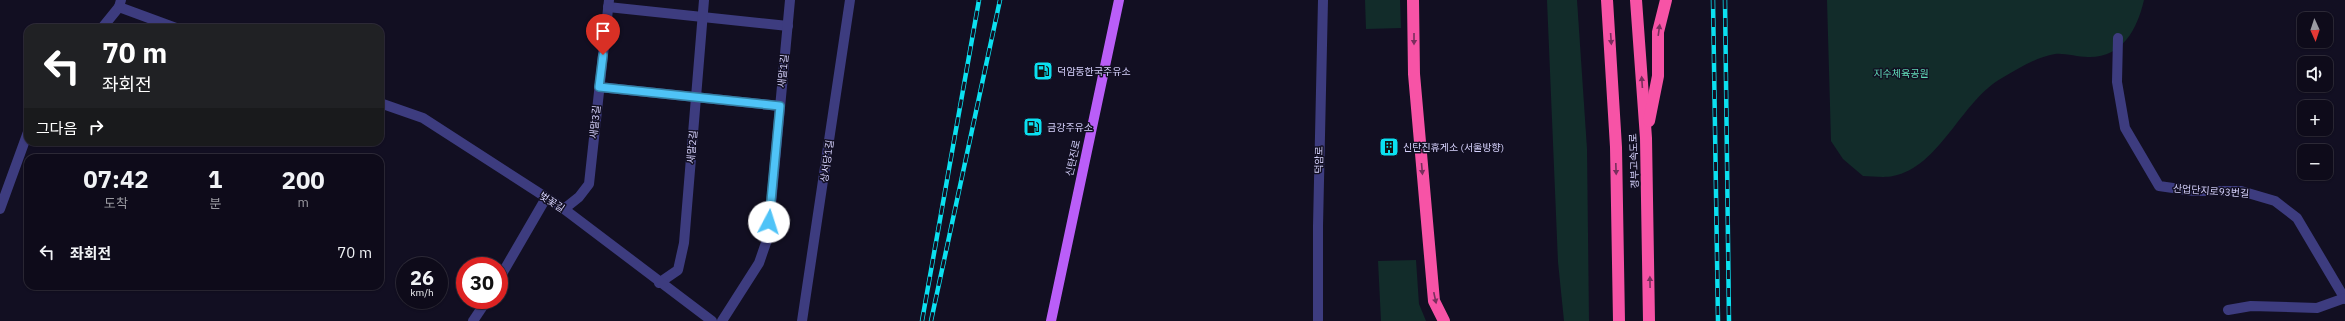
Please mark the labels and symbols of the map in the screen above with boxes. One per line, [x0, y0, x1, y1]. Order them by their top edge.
north arrow [2297, 12, 2333, 48]
pin [586, 14, 620, 55]
one-way arrow [1656, 24, 1662, 36]
one-way arrow [1411, 33, 1417, 46]
one-way arrow [1607, 33, 1614, 45]
street label: 새말1길 [775, 54, 791, 88]
fuel station icon: 덕암동한국주유소 [1032, 60, 1054, 82]
place label: 덕암동한국주유소 [1057, 65, 1131, 78]
park label: 지수체육공원 [1873, 67, 1929, 80]
one-way arrow [1639, 76, 1646, 88]
street label: 새말3길 [587, 105, 603, 139]
fuel station icon: 금강주유소 [1022, 116, 1044, 138]
place label: 금강주유소 [1047, 121, 1093, 134]
street label: 새말2길 [684, 130, 700, 164]
street label: 경부고속도로 [1627, 133, 1641, 189]
building icon: 신탄진휴게소 (서울방향) [1378, 136, 1400, 158]
street label: 상서당1길 [818, 139, 836, 183]
street label: 신탄진로 [1063, 139, 1083, 177]
place label: 신탄진휴게소 (서울방향) [1403, 141, 1504, 154]
street label: 덕암로 [1312, 146, 1326, 174]
one-way arrow [1419, 163, 1426, 175]
one-way arrow [1613, 163, 1620, 175]
street label: 산업단지로93번길 [2172, 182, 2250, 200]
street label: 벚꽃길 [537, 189, 567, 215]
position arrow [748, 201, 790, 243]
speed limit sign: 30 [456, 257, 508, 309]
one-way arrow [1646, 276, 1653, 288]
one-way arrow [1432, 292, 1438, 304]

